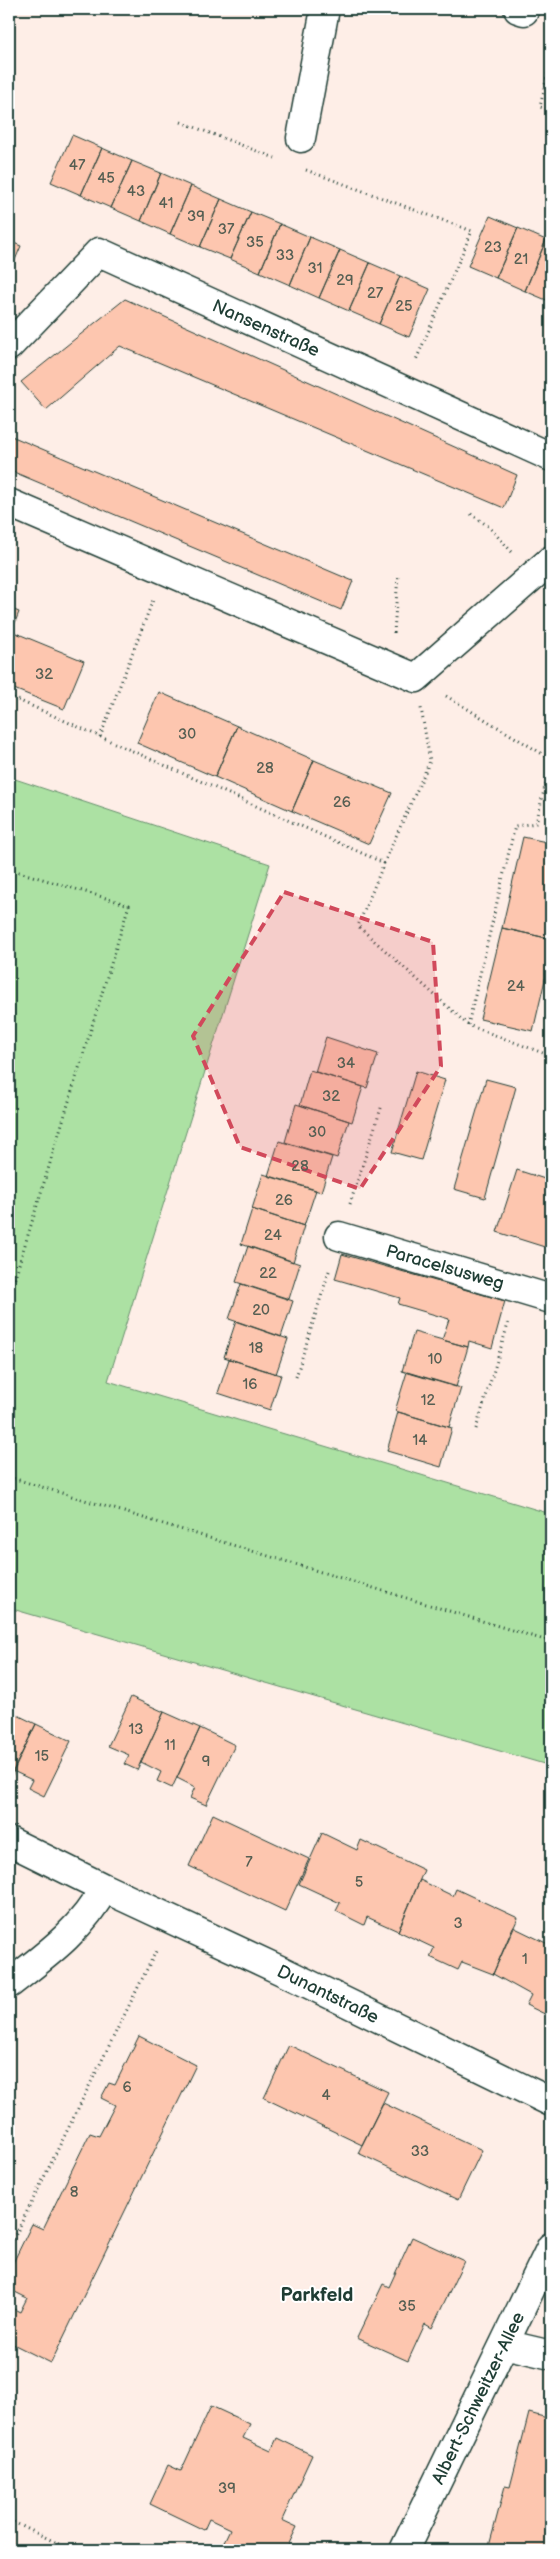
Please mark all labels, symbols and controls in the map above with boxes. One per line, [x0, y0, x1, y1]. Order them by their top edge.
house number: 47 [69, 156, 86, 175]
house number: 45 [97, 169, 115, 188]
house number: 43 [127, 182, 145, 201]
house number: 41 [159, 194, 173, 213]
house number: 39 [187, 207, 205, 226]
house number: 37 [218, 220, 235, 239]
house number: 35 [246, 233, 264, 252]
house number: 23 [484, 238, 502, 257]
house number: 33 [276, 246, 294, 265]
house number: 21 [514, 250, 528, 269]
house number: 31 [307, 259, 323, 278]
house number: 29 [336, 271, 354, 290]
house number: 27 [367, 284, 384, 303]
street label: Nansenstraße [209, 295, 323, 362]
house number: 25 [395, 297, 413, 316]
house number: 32 [35, 665, 53, 684]
house number: 30 [178, 725, 196, 744]
house number: 28 [256, 759, 274, 778]
house number: 26 [333, 793, 351, 812]
house number: 24 [507, 977, 525, 996]
house number: 34 [337, 1054, 355, 1073]
house number: 32 [322, 1087, 340, 1106]
house number: 30 [308, 1123, 326, 1142]
house number: 28 [291, 1157, 309, 1176]
house number: 26 [275, 1191, 293, 1210]
house number: 24 [264, 1226, 282, 1245]
street label: Paracelsusweg [383, 1241, 506, 1294]
house number: 22 [259, 1264, 277, 1283]
house number: 20 [252, 1301, 270, 1320]
house number: 18 [249, 1339, 264, 1358]
house number: 10 [428, 1350, 442, 1369]
house number: 16 [243, 1375, 257, 1394]
house number: 12 [421, 1391, 435, 1410]
house number: 14 [413, 1431, 427, 1450]
house number: 13 [128, 1720, 144, 1739]
house number: 11 [164, 1736, 176, 1755]
house number: 15 [35, 1747, 49, 1766]
house number: 9 [202, 1752, 210, 1771]
house number: 7 [245, 1853, 253, 1872]
house number: 5 [355, 1873, 363, 1892]
house number: 3 [453, 1914, 463, 1933]
house number: 1 [522, 1950, 528, 1969]
street label: Dunantstraße [274, 1961, 382, 2028]
house number: 6 [122, 2078, 132, 2097]
house number: 4 [321, 2086, 331, 2105]
house number: 33 [411, 2142, 429, 2161]
house number: 8 [70, 2183, 79, 2202]
district label: Parkfeld [281, 2284, 353, 2307]
house number: 35 [398, 2297, 416, 2316]
street label: Albert-Schweitzer-Allee [428, 2308, 529, 2488]
house number: 39 [218, 2479, 236, 2498]

